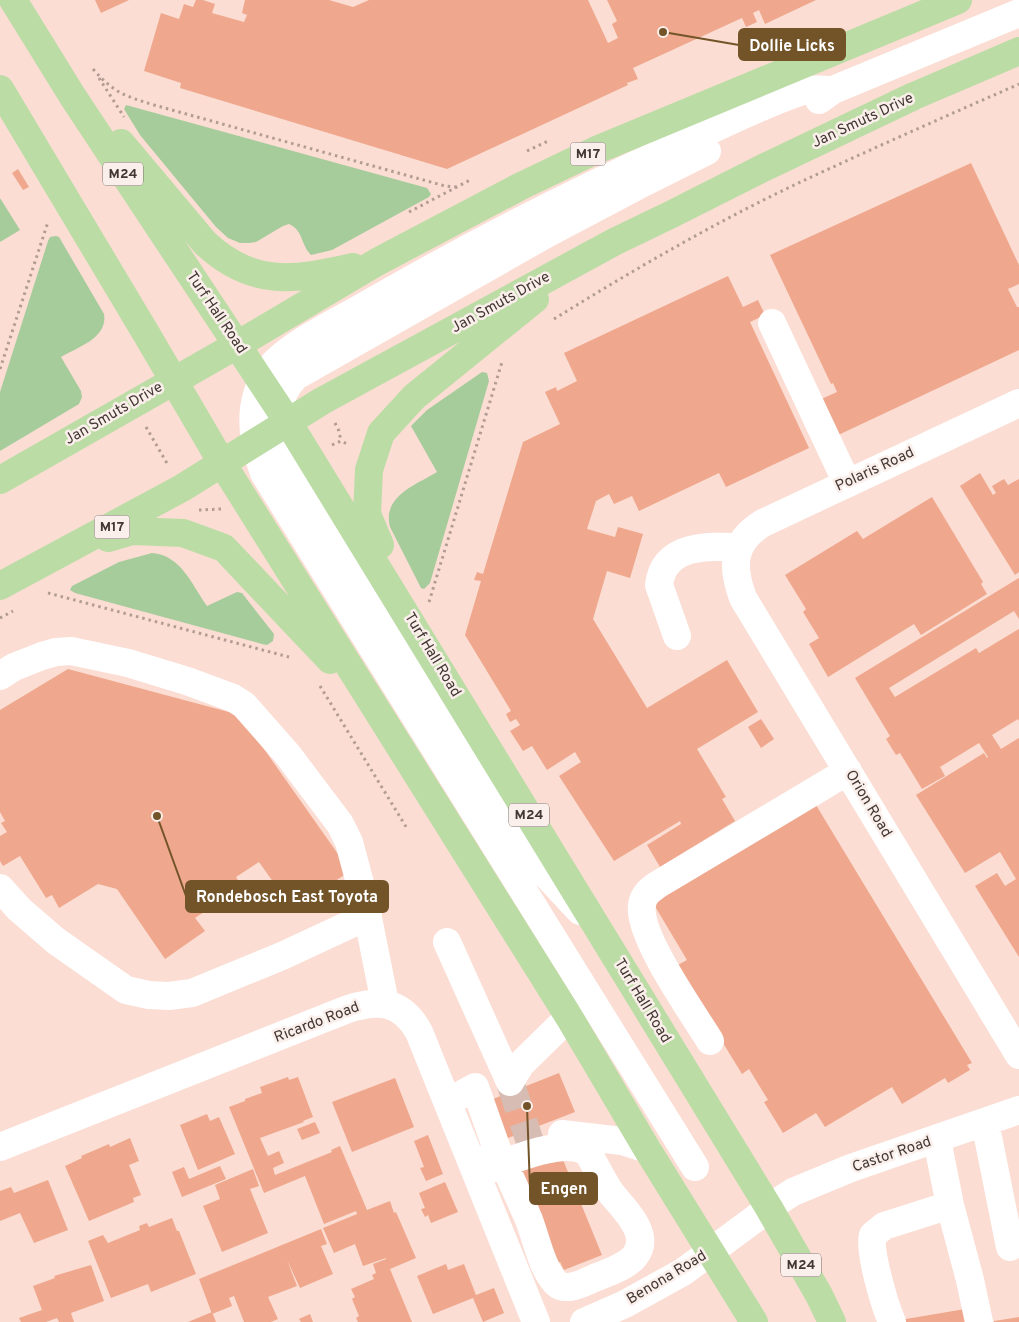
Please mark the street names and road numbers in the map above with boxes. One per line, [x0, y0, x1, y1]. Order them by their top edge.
street label: Jan Smuts Drive [809, 89, 917, 153]
road number: M17 [570, 142, 606, 166]
road number: M24 [103, 162, 143, 185]
street label: Turf Hall Road [181, 268, 251, 358]
street label: Jan Smuts Drive [448, 268, 554, 338]
street label: Jan Smuts Drive [62, 378, 166, 450]
street label: Polaris Road [833, 443, 917, 497]
road number: M17 [94, 516, 130, 538]
street label: Turf Hall Road [399, 609, 465, 701]
street label: Orion Road [840, 767, 896, 841]
road number: M24 [509, 804, 549, 826]
street label: Turf Hall Road [609, 955, 675, 1047]
street label: Ricardo Road [272, 998, 362, 1048]
street label: Castor Road [850, 1133, 934, 1177]
street label: Benona Road [624, 1247, 710, 1309]
road number: M24 [781, 1254, 821, 1276]

